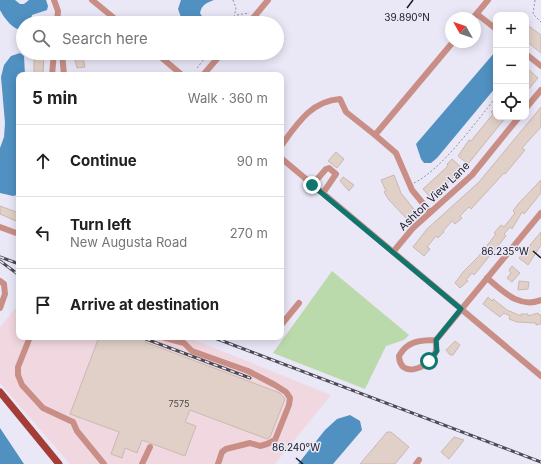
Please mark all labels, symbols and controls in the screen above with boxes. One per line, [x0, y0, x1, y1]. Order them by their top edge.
text: 39.890°N [384, 11, 430, 23]
north arrow [445, 12, 481, 48]
map controls [493, 12, 529, 120]
button: + [493, 12, 529, 48]
search box [16, 16, 284, 60]
icon: search [30, 27, 52, 49]
text: Search here [62, 29, 148, 48]
button: − [493, 48, 529, 84]
button: locate [493, 84, 529, 120]
text: 5 min [32, 88, 78, 108]
text: Walk · 360 m [188, 90, 268, 106]
icon: ahead [32, 150, 54, 172]
text: Continue [70, 151, 137, 170]
text: 90 m [237, 153, 268, 169]
street label: Ashton View Lane [396, 159, 472, 233]
route end [303, 176, 321, 194]
text: Turn left [70, 215, 131, 234]
icon: left [32, 222, 54, 244]
text: 270 m [230, 225, 268, 241]
text: New Augusta Road [70, 234, 187, 250]
text: 86.235°W [481, 245, 529, 257]
icon: arrive [32, 294, 54, 316]
text: Arrive at destination [70, 295, 219, 314]
route start [420, 352, 438, 370]
house number: 7575 [169, 398, 189, 409]
text: 86.240°W [272, 441, 320, 453]

